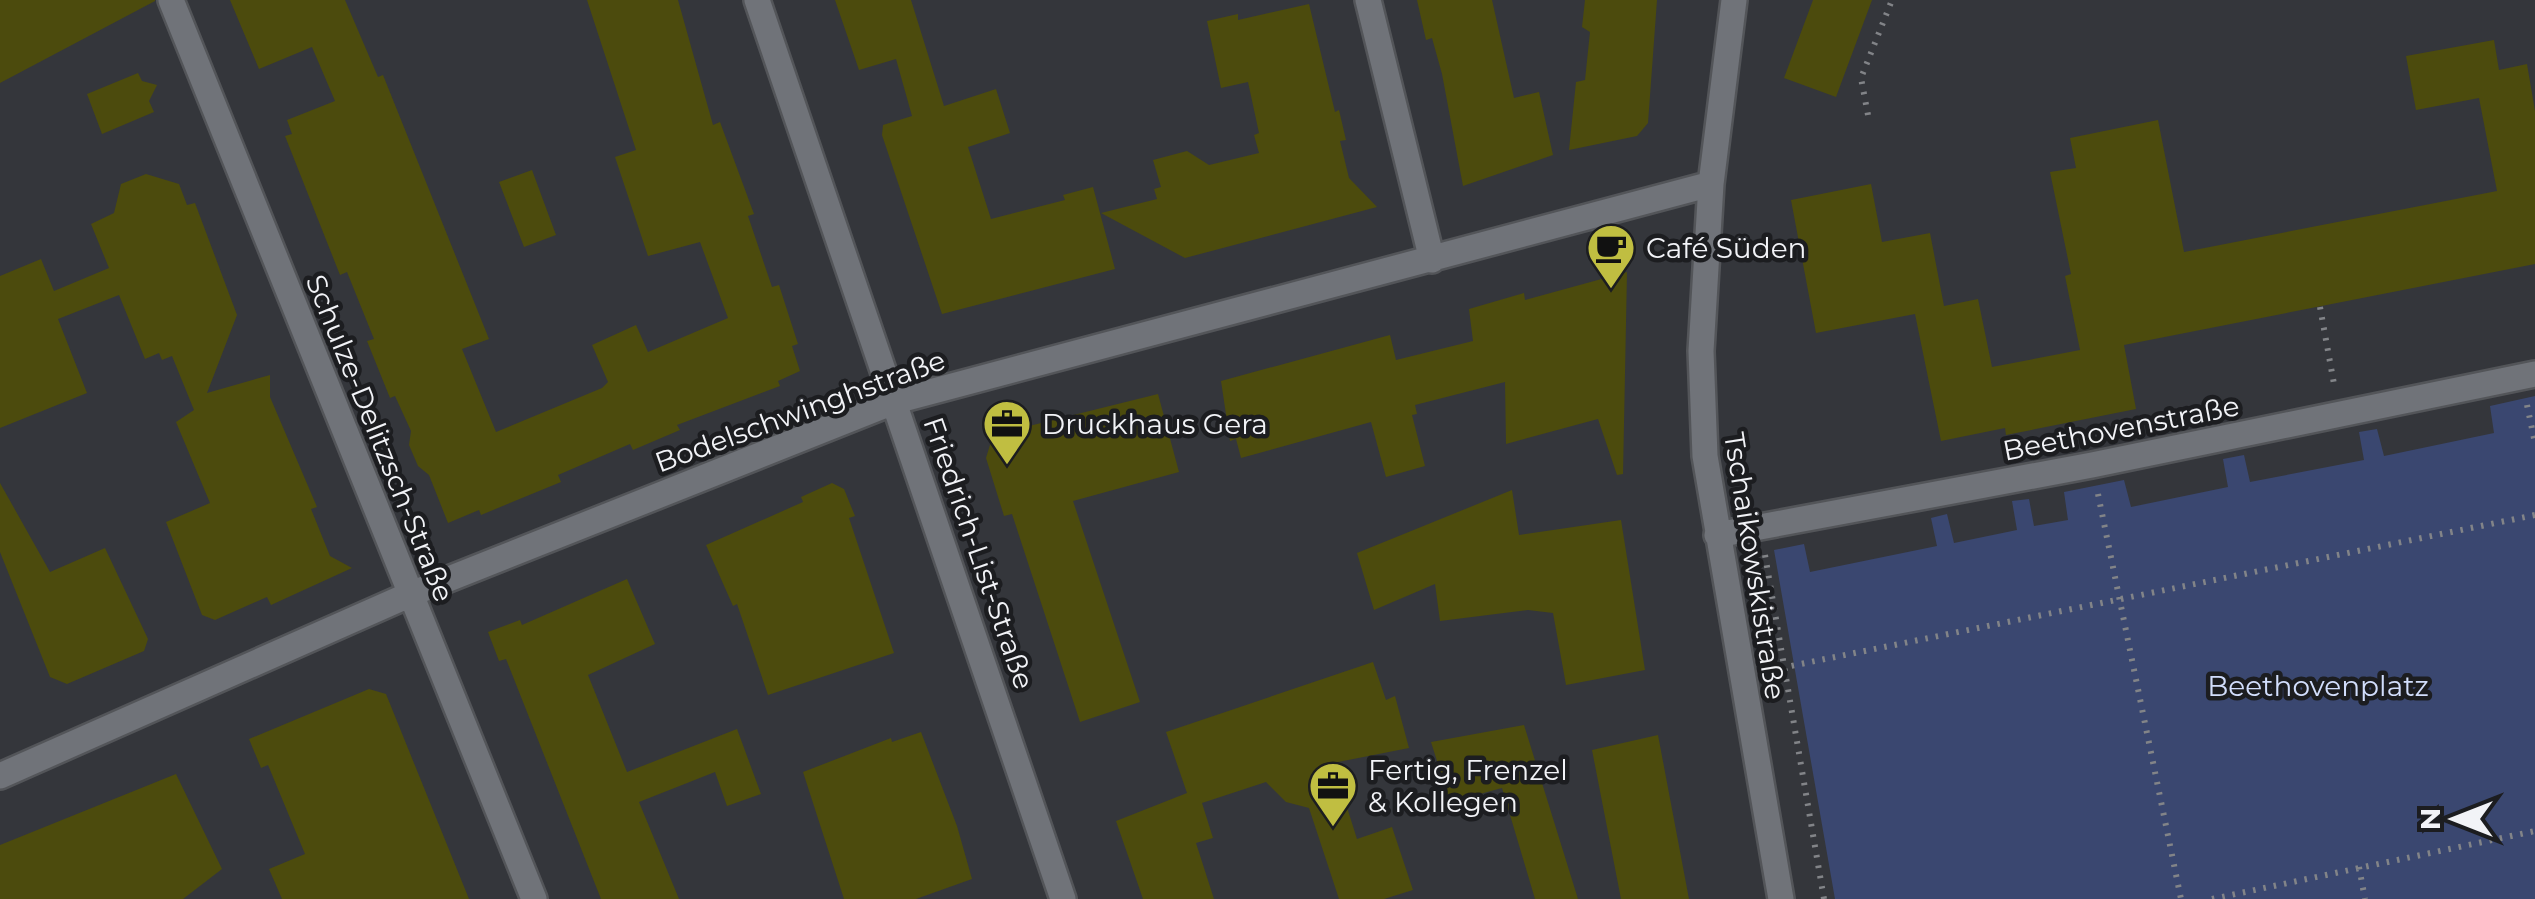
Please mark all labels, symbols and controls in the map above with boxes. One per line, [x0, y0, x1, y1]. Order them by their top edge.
cafe icon: Café Süden [1585, 222, 1637, 290]
place label: Café Süden [1646, 231, 1807, 265]
street label: Schulze-Delitzsch-Straße [299, 270, 461, 606]
street label: Bodelschwinghstraße [650, 343, 950, 479]
street label: Beethovenstraße [2000, 388, 2242, 468]
office icon: Druckhaus Gera [981, 398, 1033, 466]
place label: Druckhaus Gera [1042, 407, 1268, 441]
street label: Friedrich-List-Straße [916, 413, 1042, 693]
street label: Tschaikowskistraße [1717, 430, 1793, 702]
park label: Beethovenplatz [2207, 669, 2429, 703]
place label: Fertig, Frenzel & Kollegen [1368, 753, 1568, 819]
office icon: Fertig, Frenzel & Kollegen [1307, 760, 1359, 828]
north arrow [2405, 769, 2505, 869]
text: N [2413, 808, 2447, 830]

